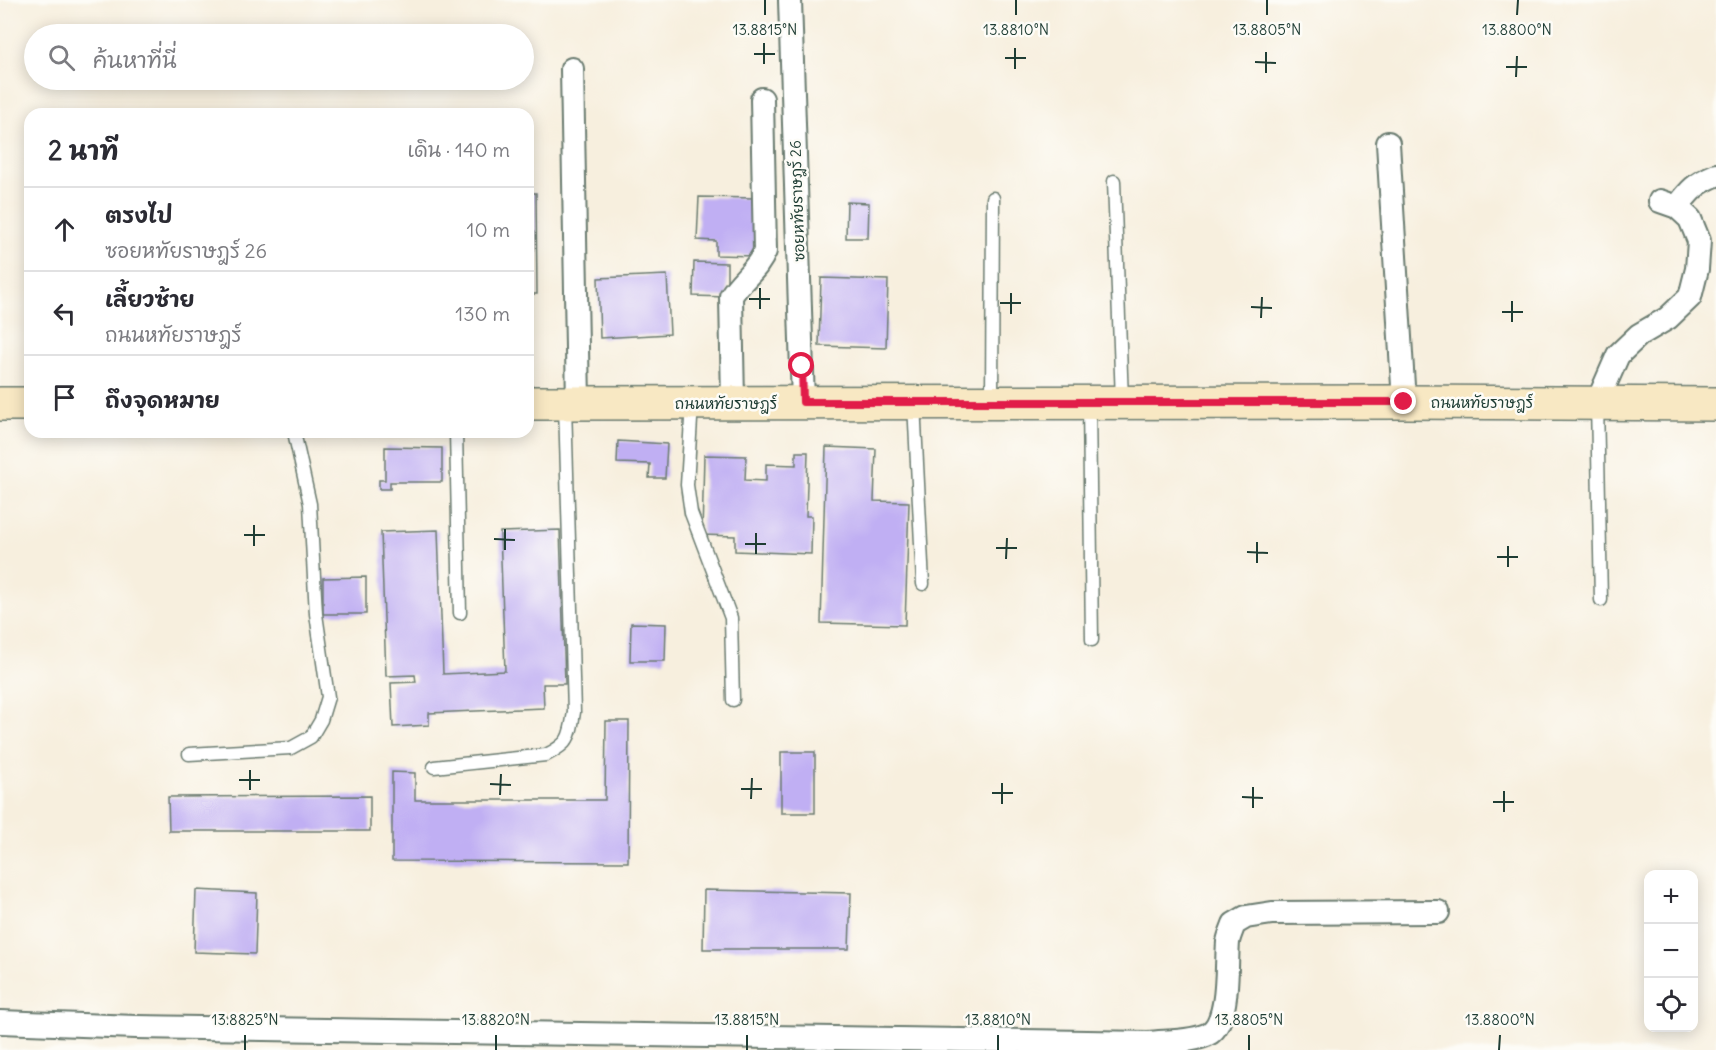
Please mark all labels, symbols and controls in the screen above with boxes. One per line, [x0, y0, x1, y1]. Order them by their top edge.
text: 13.8815°N [733, 20, 797, 39]
text: 13.8810°N [983, 20, 1049, 39]
text: 13.8805°N [1233, 20, 1301, 39]
text: 13.8800°N [1482, 20, 1552, 39]
search box [24, 24, 534, 90]
icon: search [45, 41, 78, 74]
text: ค้นหาที่นี่ [93, 46, 177, 74]
text: 2 นาที [48, 134, 119, 167]
text: เดิน · 140 m [408, 137, 510, 162]
street label: ซอยหทัยราษฎร์ 26 [785, 140, 810, 262]
text: ตรงไป [105, 201, 173, 229]
icon: ahead [48, 213, 81, 246]
text: 10 m [467, 217, 510, 242]
text: ซอยหทัยราษฎร์ 26 [105, 238, 267, 263]
text: เลี้ยวซ้าย [105, 285, 195, 313]
icon: left [48, 297, 81, 330]
text: 130 m [455, 301, 510, 326]
text: ถนนหทัยราษฎร์ [105, 322, 241, 347]
route start [788, 352, 814, 378]
icon: arrive [48, 381, 81, 414]
text: ถึงจุดหมาย [105, 386, 220, 414]
route end [1390, 388, 1416, 414]
street label: ถนนหทัยราษฎร์ [1431, 393, 1534, 413]
street label: ถนนหทัยราษฎร์ [675, 394, 778, 414]
map controls [1644, 870, 1698, 1032]
button: + [1644, 870, 1698, 924]
button: − [1644, 924, 1698, 978]
button: locate [1644, 978, 1698, 1032]
text: 13.8825°N [211, 1010, 279, 1029]
text: 13.8820°N [462, 1010, 530, 1029]
text: 13.8815°N [715, 1010, 779, 1029]
text: 13.8810°N [965, 1010, 1031, 1029]
text: 13.8805°N [1215, 1010, 1283, 1029]
text: 13.8800°N [1465, 1010, 1535, 1029]

